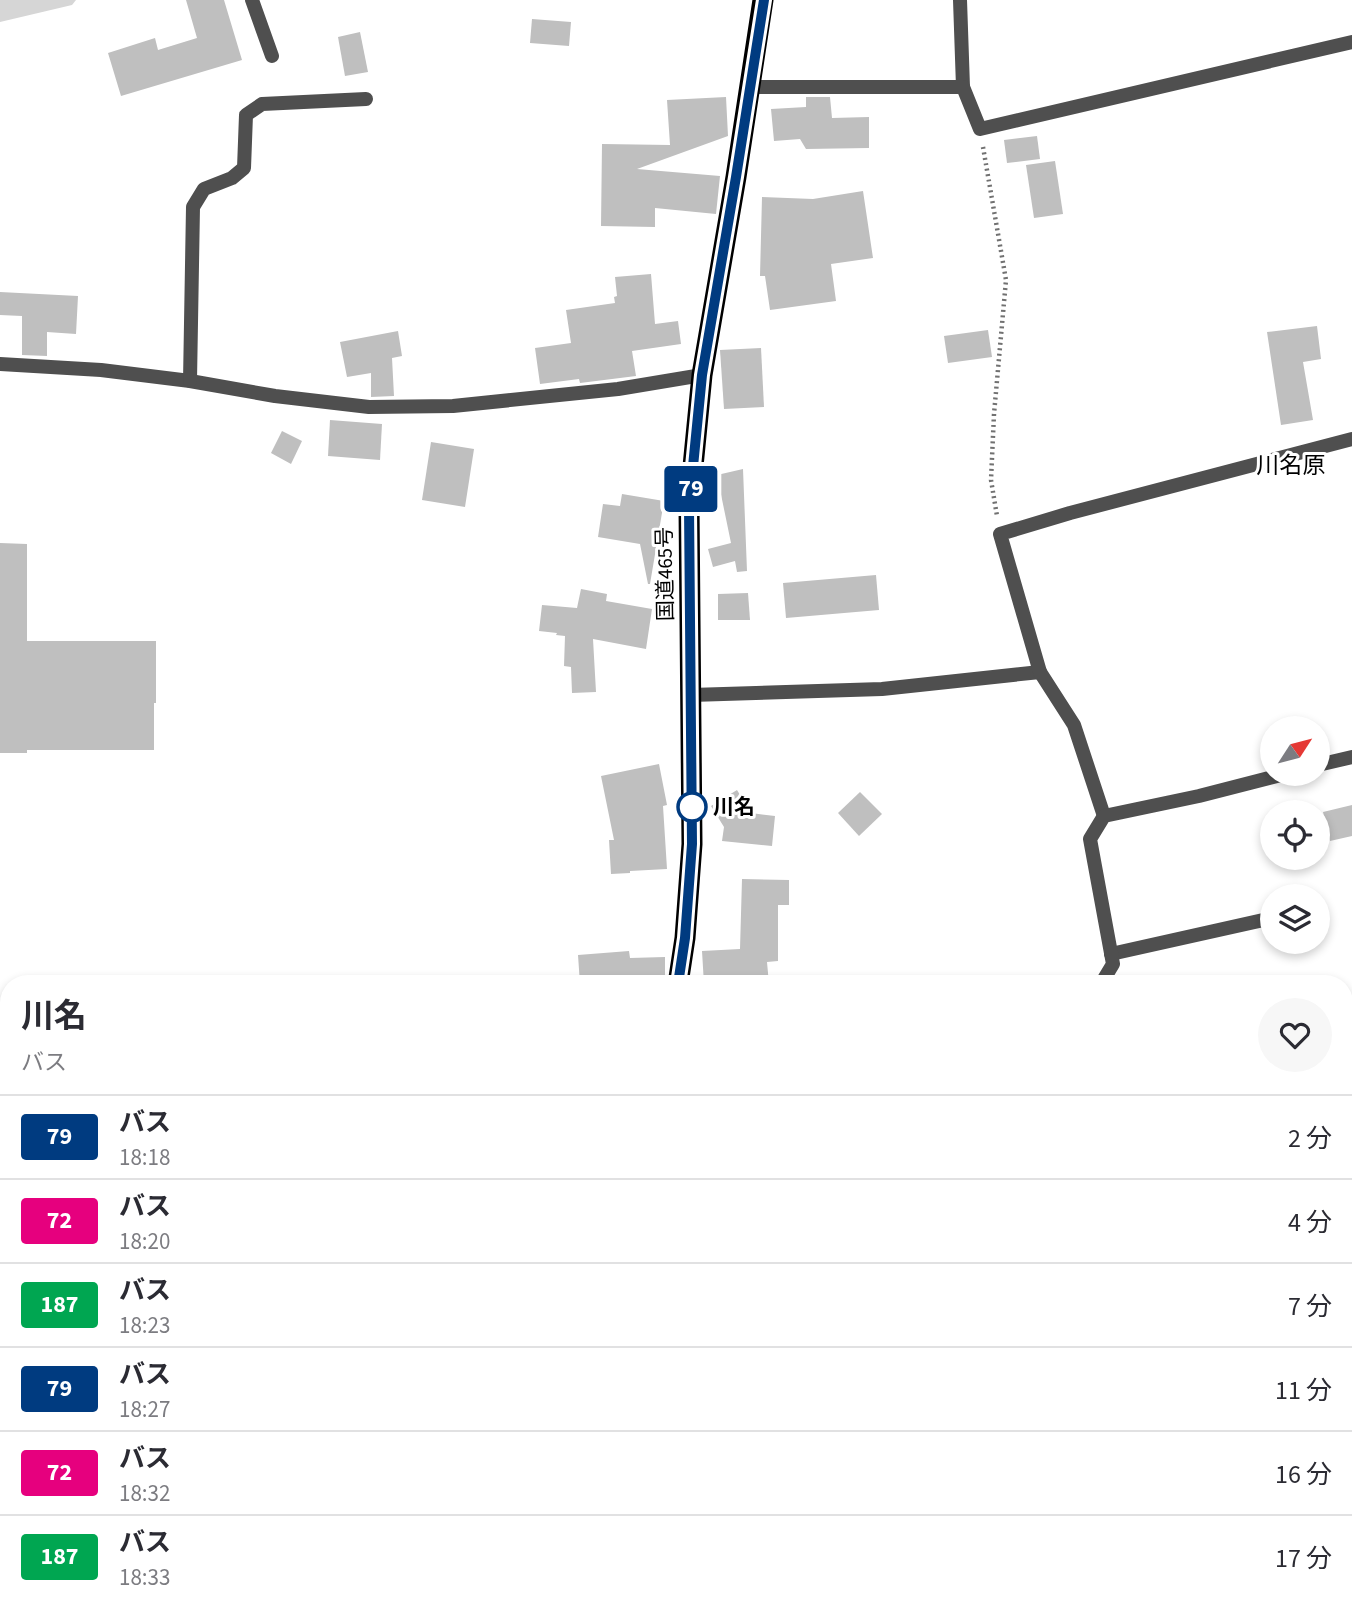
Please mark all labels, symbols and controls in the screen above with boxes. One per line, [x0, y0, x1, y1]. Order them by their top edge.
district label: 川名原 [1257, 449, 1326, 482]
line badge: 79 [660, 466, 722, 512]
text: 79 [678, 471, 704, 506]
street label: 国道465号 [649, 527, 681, 621]
north arrow [1260, 716, 1330, 786]
map controls [1260, 716, 1330, 954]
marker: 川名 [677, 792, 707, 822]
place label: 川名 [713, 792, 755, 822]
button: locate [1260, 800, 1330, 870]
button: layers [1260, 884, 1330, 954]
text: 川名 [21, 993, 87, 1040]
button: heart [1258, 998, 1332, 1072]
text: バス [21, 1046, 67, 1079]
text: バス [119, 1104, 171, 1141]
text: 79 [47, 1119, 72, 1154]
text: 2 分 [1288, 1120, 1332, 1157]
text: 18:18 [119, 1141, 170, 1174]
text: バス [119, 1188, 171, 1225]
text: 72 [47, 1203, 72, 1238]
text: 4 分 [1288, 1204, 1332, 1241]
text: 18:20 [119, 1225, 170, 1258]
text: バス [119, 1272, 171, 1309]
text: 187 [40, 1287, 79, 1322]
text: 7 分 [1288, 1288, 1332, 1325]
text: 18:23 [119, 1309, 170, 1342]
text: バス [119, 1356, 171, 1393]
text: 79 [47, 1371, 72, 1406]
text: 11 分 [1275, 1372, 1332, 1409]
text: 18:27 [119, 1393, 170, 1426]
text: バス [119, 1440, 171, 1477]
text: 72 [47, 1455, 72, 1490]
text: 16 分 [1275, 1456, 1332, 1493]
text: 18:32 [119, 1477, 170, 1510]
text: バス [119, 1524, 171, 1561]
text: 187 [40, 1539, 79, 1574]
text: 17 分 [1275, 1540, 1332, 1577]
text: 18:33 [119, 1561, 170, 1594]

